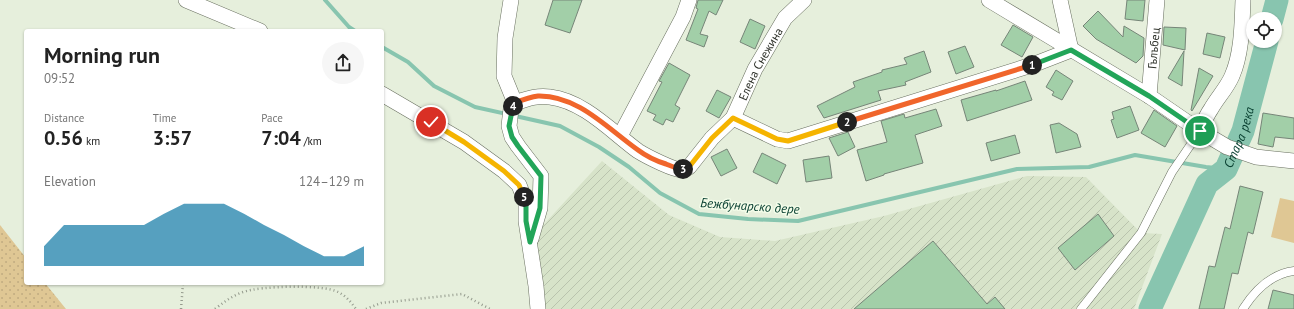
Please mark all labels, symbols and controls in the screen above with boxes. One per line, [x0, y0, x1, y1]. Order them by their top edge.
map controls [1246, 12, 1282, 48]
button: locate [1246, 12, 1282, 48]
street label: Елена Снежина [734, 24, 785, 103]
street label: Гълъбец [1144, 27, 1162, 69]
text: Morning run [44, 41, 160, 69]
button: share [322, 42, 364, 84]
pin: 1 [1022, 55, 1042, 75]
text: 1 [1029, 58, 1035, 72]
text: 09:52 [44, 70, 75, 87]
pin: 4 [503, 96, 523, 116]
text: 4 [510, 99, 516, 113]
water label: Стара река [1219, 104, 1258, 170]
pin [414, 105, 448, 139]
text: Distance [44, 111, 84, 125]
text: Time [153, 111, 176, 125]
text: Pace [261, 111, 283, 125]
icon: check [420, 111, 442, 133]
pin: 2 [837, 112, 857, 132]
pin [1183, 114, 1217, 148]
text: 2 [844, 115, 850, 129]
icon: arrive [1189, 120, 1211, 142]
text: 0.56 [44, 125, 83, 151]
text: 3:57 [153, 125, 192, 151]
text: 7:04 [261, 125, 301, 151]
text: km [83, 134, 100, 148]
text: /km [301, 134, 322, 148]
pin: 3 [673, 159, 693, 179]
text: 3 [680, 162, 686, 176]
text: Elevation [44, 173, 96, 190]
text: 124–129 m [299, 173, 364, 190]
pin: 5 [514, 187, 534, 207]
text: 5 [521, 190, 527, 204]
water label: Бежбунарско дере [700, 194, 800, 218]

